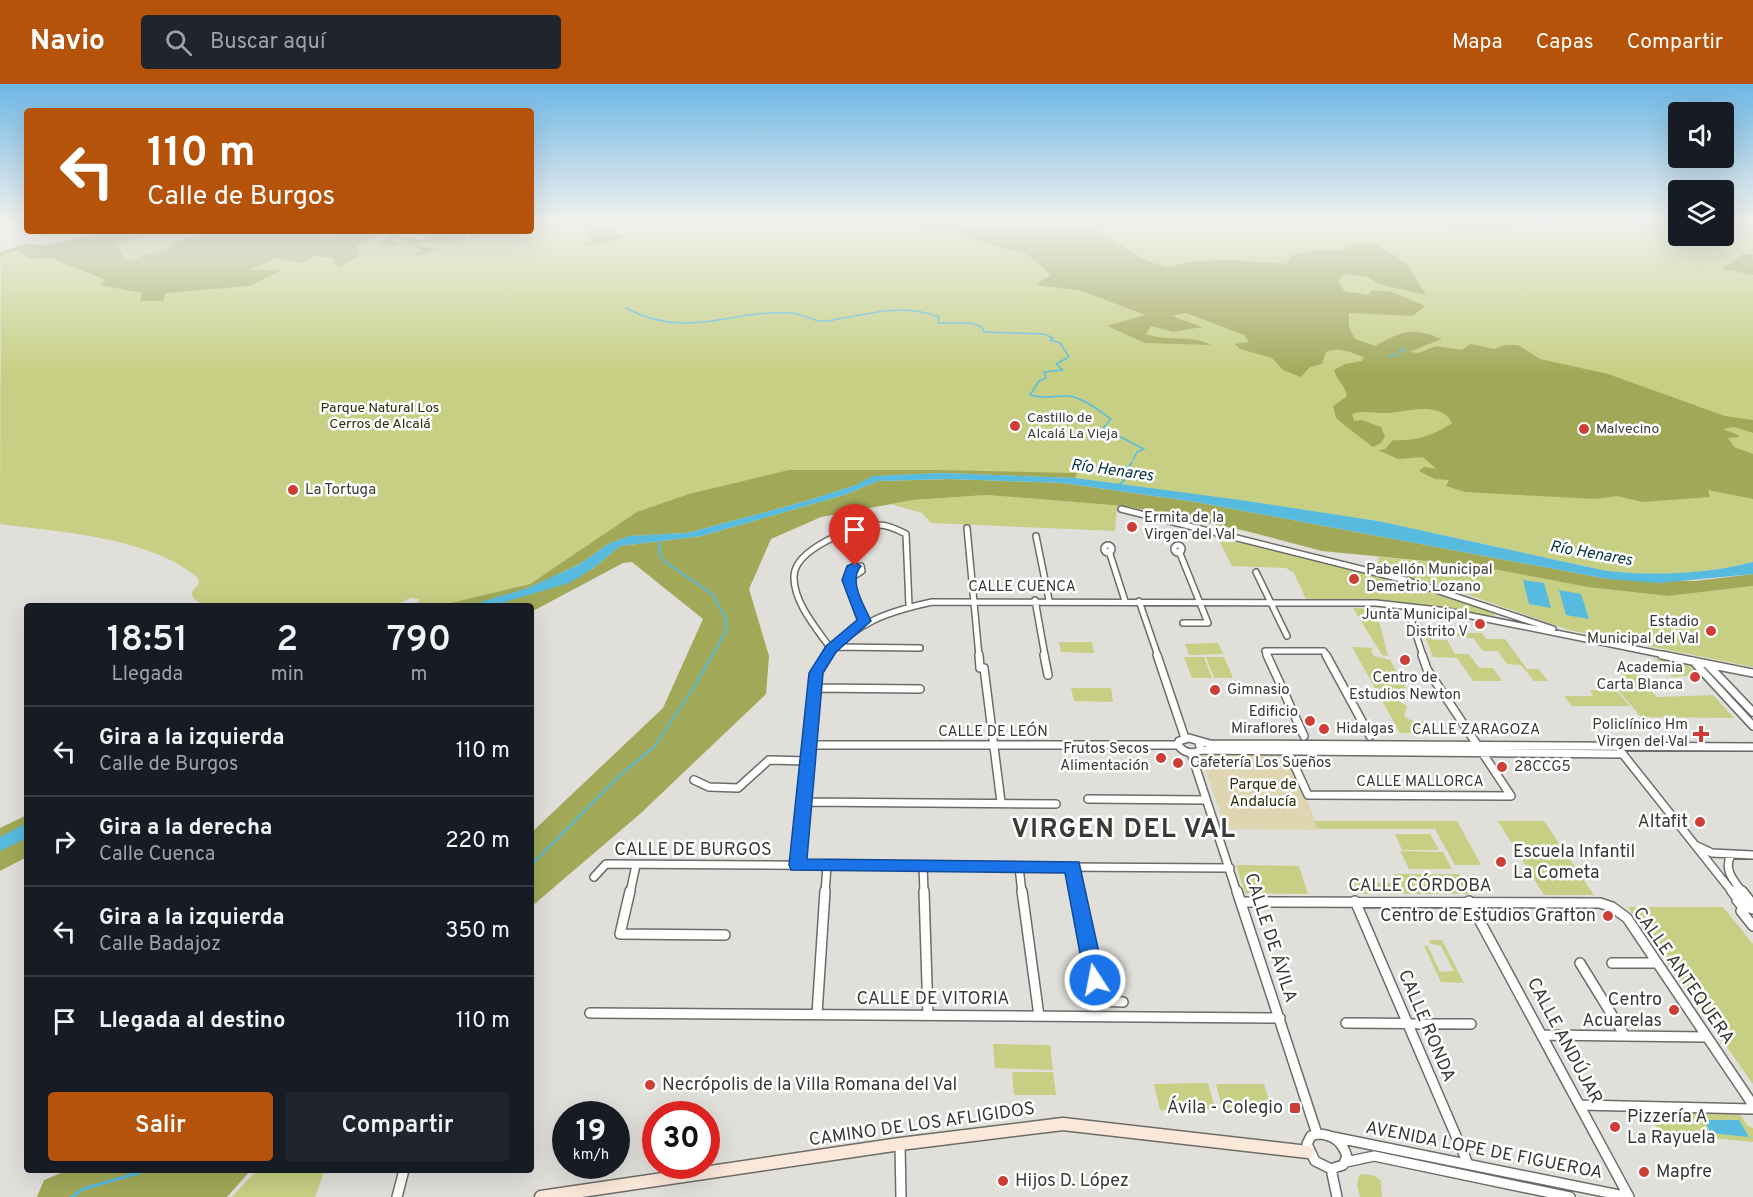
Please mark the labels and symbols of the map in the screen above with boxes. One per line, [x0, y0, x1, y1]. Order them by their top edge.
park label: Parque Natural Los Cerros de Alcalá [321, 400, 439, 433]
place label: Castillo de Alcalá La Vieja [1027, 410, 1118, 443]
marker: Castillo de Alcalá La Vieja [1008, 419, 1022, 433]
place label: Malvecino [1596, 421, 1659, 438]
marker: Malvecino [1577, 422, 1591, 436]
water label: Río Henares [1069, 455, 1155, 487]
place label: La Tortuga [305, 481, 376, 500]
marker: La Tortuga [286, 483, 300, 497]
pin [829, 504, 880, 566]
place label: Ermita de la Virgen del Val [1144, 509, 1236, 545]
marker: Ermita de la Virgen del Val [1125, 520, 1139, 534]
water label: Río Henares [1548, 537, 1634, 571]
place label: Pabellón Municipal Demetrio Lozano [1366, 561, 1493, 597]
marker: Pabellón Municipal Demetrio Lozano [1347, 572, 1361, 586]
street label: CALLE CUENCA [968, 578, 1076, 597]
place label: Junta Municipal Distrito V [1361, 606, 1468, 642]
place label: Estadio Municipal del Val [1587, 613, 1699, 649]
marker: Junta Municipal Distrito V [1473, 617, 1487, 631]
marker: Estadio Municipal del Val [1704, 624, 1718, 638]
marker: Centro de Estudios Newton [1398, 653, 1412, 667]
place label: Academia Carta Blanca [1596, 659, 1683, 695]
place label: Centro de Estudios Newton [1349, 669, 1461, 705]
marker: Academia Carta Blanca [1688, 670, 1702, 684]
place label: Gimnasio [1227, 681, 1290, 700]
marker: Gimnasio [1208, 683, 1222, 697]
place label: Edificio Miraflores [1231, 703, 1298, 739]
marker: Edificio Miraflores [1303, 714, 1317, 728]
place label: Policlínico Hm Virgen del Val [1592, 716, 1688, 752]
place label: Hidalgas [1336, 720, 1394, 739]
street label: CALLE DE LEÓN [938, 721, 1048, 742]
street label: CALLE ZARAGOZA [1412, 721, 1540, 740]
marker: Hidalgas [1317, 722, 1331, 736]
marker: Policlínico Hm Virgen del Val [1692, 725, 1710, 743]
place label: Frutos Secos Alimentación [1060, 740, 1149, 776]
marker: Frutos Secos Alimentación [1154, 751, 1168, 765]
place label: Cafetería Los Sueños [1190, 754, 1331, 773]
marker: Cafetería Los Sueños [1171, 756, 1185, 770]
place label: 28CCG5 [1514, 758, 1571, 777]
marker: 28CCG5 [1495, 760, 1509, 774]
street label: CALLE MALLORCA [1356, 773, 1484, 792]
park label: Parque de Andalucía [1229, 776, 1297, 812]
place label: Altafit [1638, 811, 1688, 834]
district label: VIRGEN DEL VAL [1012, 814, 1236, 847]
marker: Altafit [1693, 815, 1707, 829]
street label: CALLE DE BURGOS [614, 839, 772, 862]
place label: Escuela Infantil La Cometa [1513, 841, 1635, 885]
marker: Escuela Infantil La Cometa [1494, 855, 1508, 869]
street label: CALLE DE ÁVILA [1238, 870, 1304, 1006]
street label: CALLE CÓRDOBA [1348, 873, 1492, 898]
street label: CALLE ANTEQUERA [1627, 903, 1739, 1049]
place label: Centro de Estudios Grafton [1380, 905, 1596, 928]
marker: Centro de Estudios Grafton [1601, 909, 1615, 923]
position arrow [1063, 948, 1127, 1012]
street label: CALLE RONDA [1392, 966, 1460, 1086]
street label: CALLE ANDÚJAR [1521, 973, 1609, 1108]
street label: CALLE DE VITORIA [856, 988, 1010, 1011]
place label: Centro Acuarelas [1582, 989, 1662, 1033]
marker: Centro Acuarelas [1667, 1003, 1681, 1017]
place label: Necrópolis de la Villa Romana del Val [662, 1074, 957, 1097]
marker: Necrópolis de la Villa Romana del Val [643, 1078, 657, 1092]
place label: Ávila - Colegio [1167, 1095, 1283, 1120]
street label: CAMINO DE LOS AFLIGIDOS [807, 1098, 1037, 1152]
speed limit sign: 30 [642, 1101, 720, 1179]
marker: Ávila - Colegio [1288, 1101, 1302, 1115]
place label: Pizzería A La Rayuela [1627, 1106, 1715, 1150]
street label: AVENIDA LOPE DE FIGUEROA [1363, 1117, 1605, 1185]
marker: Pizzería A La Rayuela [1608, 1120, 1622, 1134]
place label: Mapfre [1656, 1161, 1712, 1184]
marker: Mapfre [1637, 1165, 1651, 1179]
place label: Hijos D. López [1015, 1170, 1129, 1193]
marker: Hijos D. López [996, 1174, 1010, 1188]

